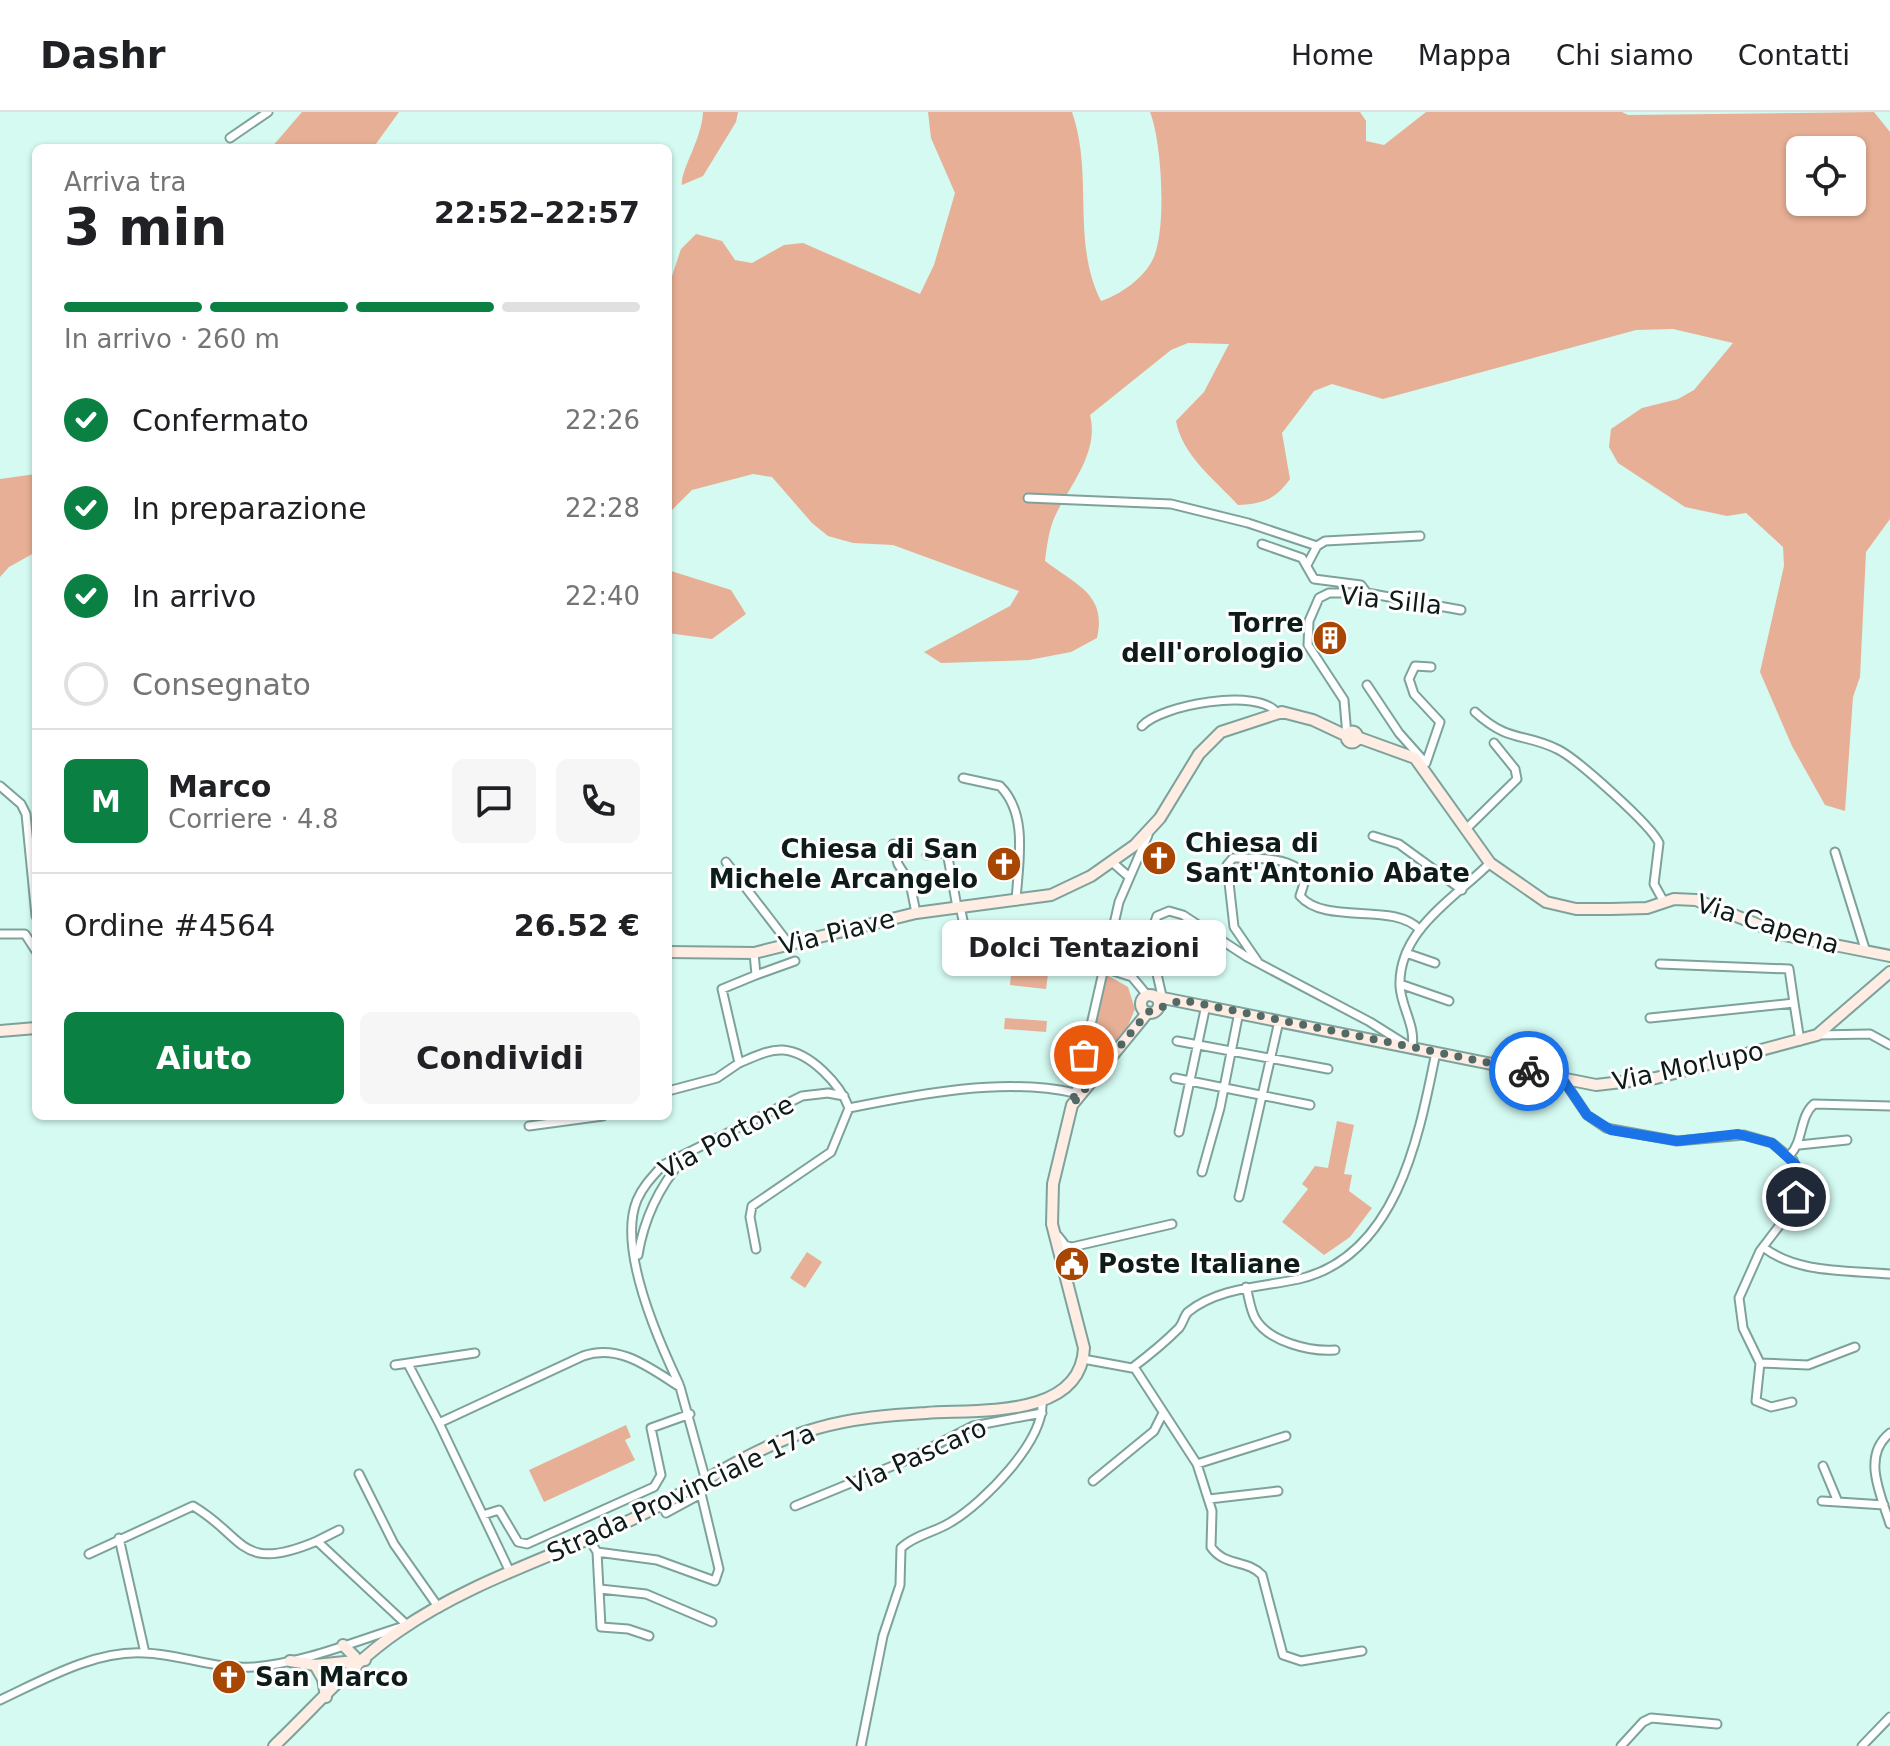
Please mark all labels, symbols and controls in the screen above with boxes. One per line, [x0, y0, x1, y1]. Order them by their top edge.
text: Dashr [40, 33, 166, 77]
text: Home [1291, 39, 1374, 72]
text: Mappa [1418, 39, 1512, 72]
text: Chi siamo [1556, 39, 1694, 72]
text: Contatti [1738, 39, 1850, 72]
map controls [1786, 136, 1866, 216]
button: locate [1786, 136, 1866, 216]
text: Arriva tra [64, 167, 186, 197]
text: 22:52–22:57 [434, 195, 640, 230]
text: 3 min [64, 197, 227, 257]
text: In arrivo · 260 m [64, 324, 280, 354]
icon: check [64, 398, 108, 442]
text: Confermato [132, 403, 309, 438]
text: 22:26 [565, 405, 640, 435]
icon: check [64, 486, 108, 530]
text: In preparazione [132, 491, 367, 526]
text: 22:28 [565, 493, 640, 523]
icon: check [64, 574, 108, 618]
text: In arrivo [132, 579, 256, 614]
street label: Via Silla [1338, 580, 1444, 620]
text: 22:40 [565, 581, 640, 611]
place label: Torre dell'orologio [1121, 608, 1304, 668]
building icon: Torre dell'orologio [1311, 619, 1349, 657]
text: Consegnato [132, 667, 311, 702]
button: chat [452, 759, 536, 843]
button: phone [556, 759, 640, 843]
text: Marco [168, 769, 271, 804]
text: M [91, 784, 121, 819]
text: Corriere · 4.8 [168, 804, 338, 834]
place label: Chiesa di Sant'Antonio Abate [1185, 828, 1470, 888]
place label: Chiesa di San Michele Arcangelo [709, 834, 978, 894]
church icon: Chiesa di Sant'Antonio Abate [1140, 839, 1178, 877]
church icon: Chiesa di San Michele Arcangelo [985, 845, 1023, 883]
street label: Via Capena [1693, 888, 1843, 960]
street label: Via Piave [776, 903, 898, 961]
text: Ordine #4564 [64, 908, 275, 943]
text: 26.52 € [514, 908, 640, 943]
callout: Dolci Tentazioni [942, 919, 1226, 975]
text: Dolci Tentazioni [968, 933, 1200, 963]
button: Aiuto [64, 1012, 344, 1104]
button: Condividi [360, 1012, 640, 1104]
pin [1050, 1021, 1118, 1089]
courier [1489, 1031, 1569, 1111]
icon: bag [1062, 1033, 1106, 1077]
street label: Via Morlupo [1610, 1035, 1766, 1097]
icon: bike [1507, 1049, 1551, 1093]
street label: Via Portone [653, 1089, 799, 1185]
pin [1762, 1163, 1830, 1231]
icon: home [1774, 1175, 1818, 1219]
public building icon: Poste Italiane [1053, 1245, 1091, 1283]
place label: Poste Italiane [1098, 1249, 1301, 1279]
street label: Via Pascaro [843, 1412, 991, 1500]
street label: Strada Provinciale 17a [542, 1418, 820, 1568]
church icon: San Marco [210, 1658, 248, 1696]
place label: San Marco [255, 1662, 408, 1692]

